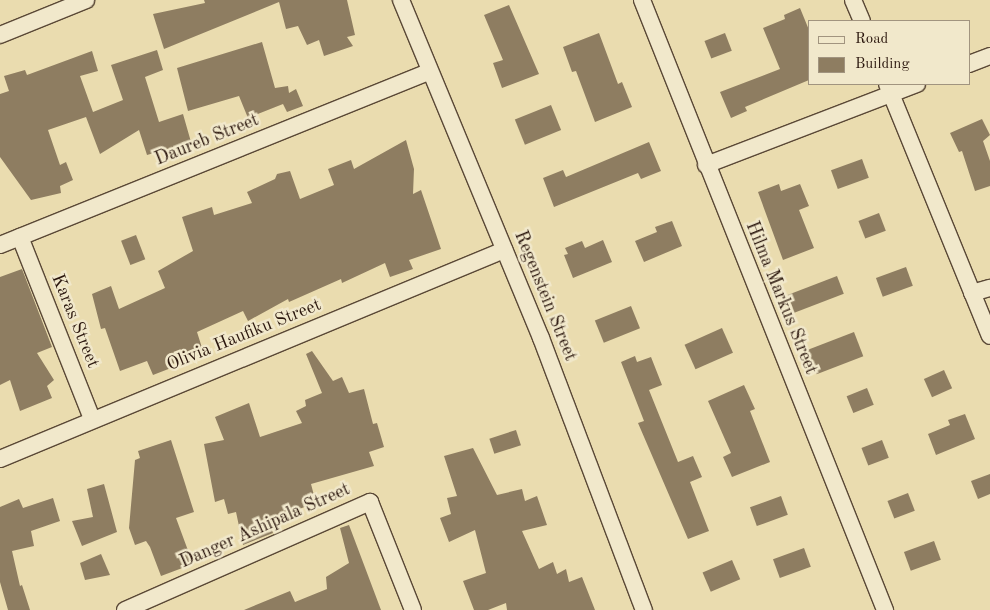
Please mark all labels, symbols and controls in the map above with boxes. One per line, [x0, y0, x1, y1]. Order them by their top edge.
legend [808, 20, 970, 85]
text: Road [855, 32, 888, 47]
text: Building [855, 57, 910, 72]
street label: Daureb Street [152, 109, 262, 171]
street label: Hilma Markus Street [740, 218, 822, 378]
street label: Regenstein Street [509, 228, 581, 364]
street label: Karas Street [46, 271, 104, 371]
street label: Olivia Haufiku Street [164, 294, 324, 376]
street label: Danger Ashipala Street [177, 479, 353, 573]

